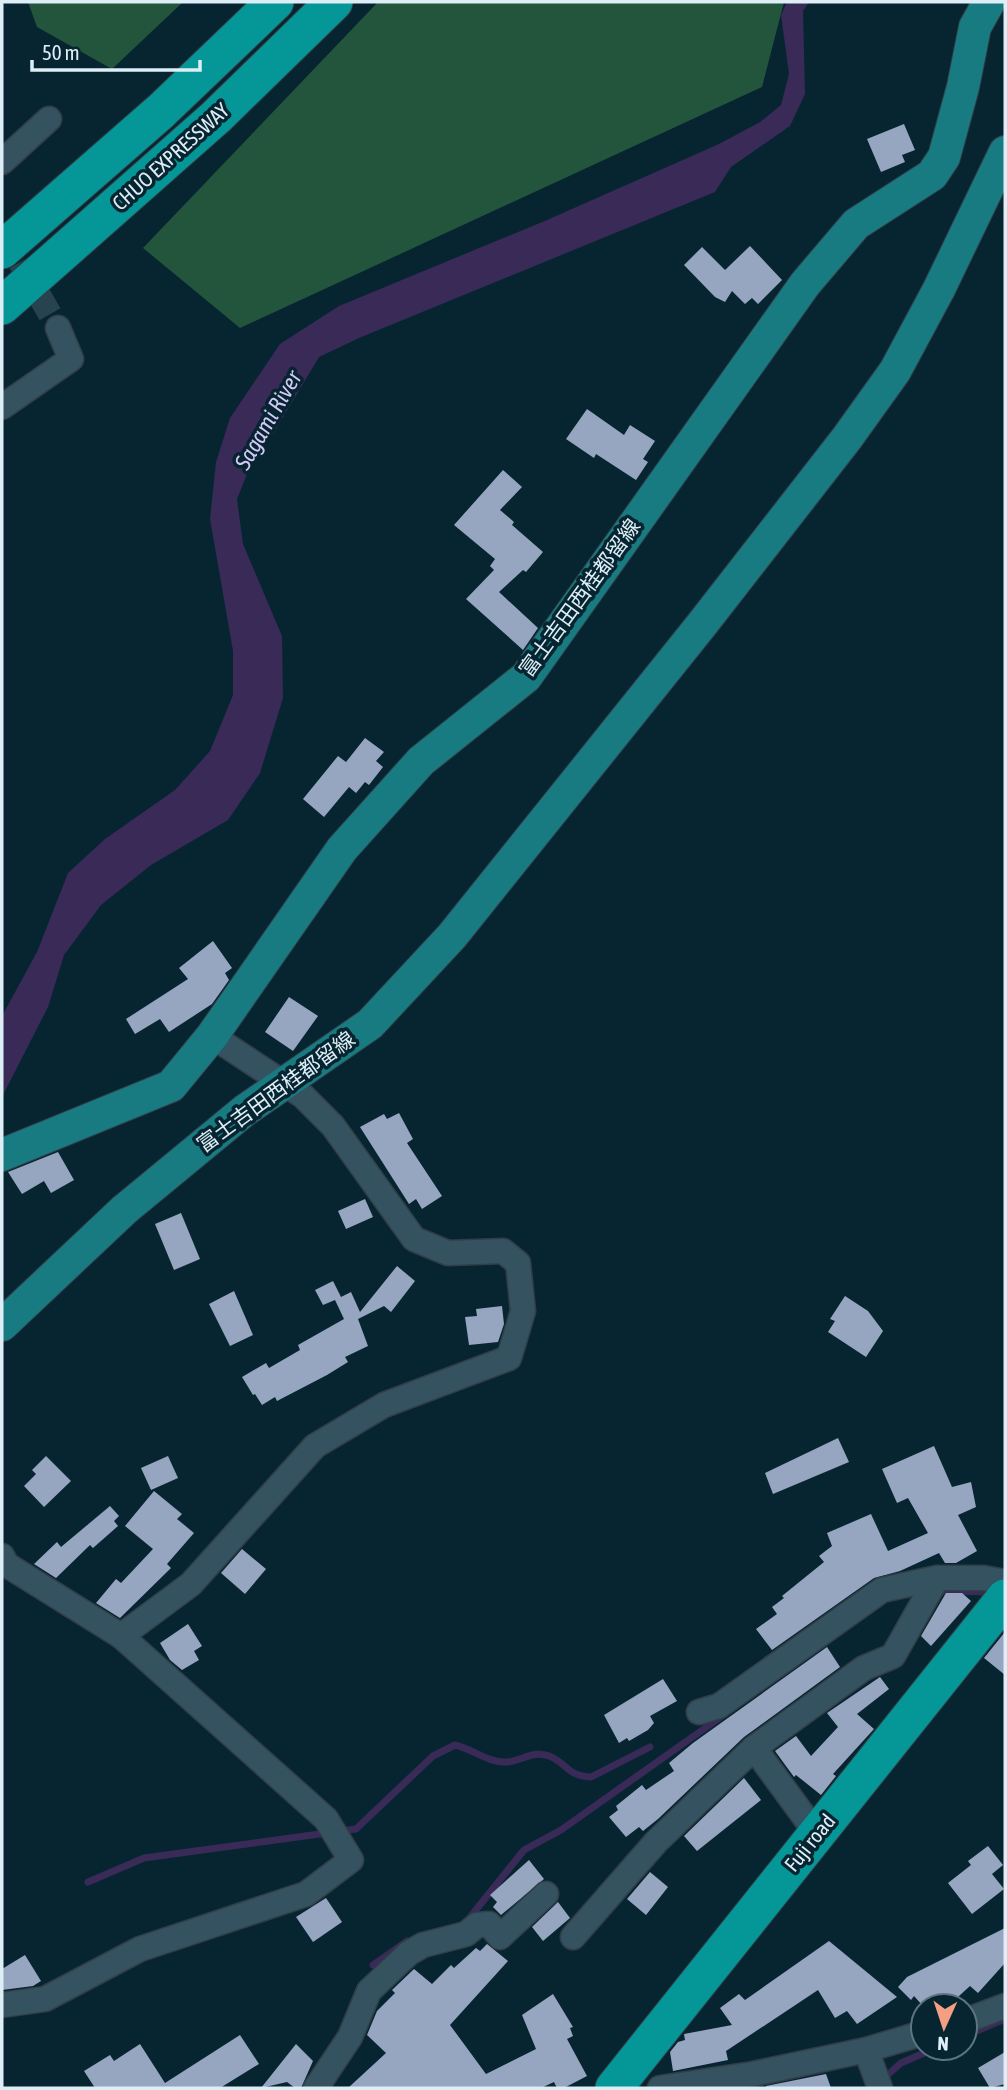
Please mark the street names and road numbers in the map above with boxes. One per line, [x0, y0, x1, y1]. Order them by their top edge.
street label: CHUO EXPRESSWAY [107, 97, 234, 215]
street label: 富士吉田西桂都留線 [514, 514, 644, 681]
street label: 富士吉田西桂都留線 [192, 1026, 359, 1156]
street label: Fuji road [779, 1809, 840, 1876]

